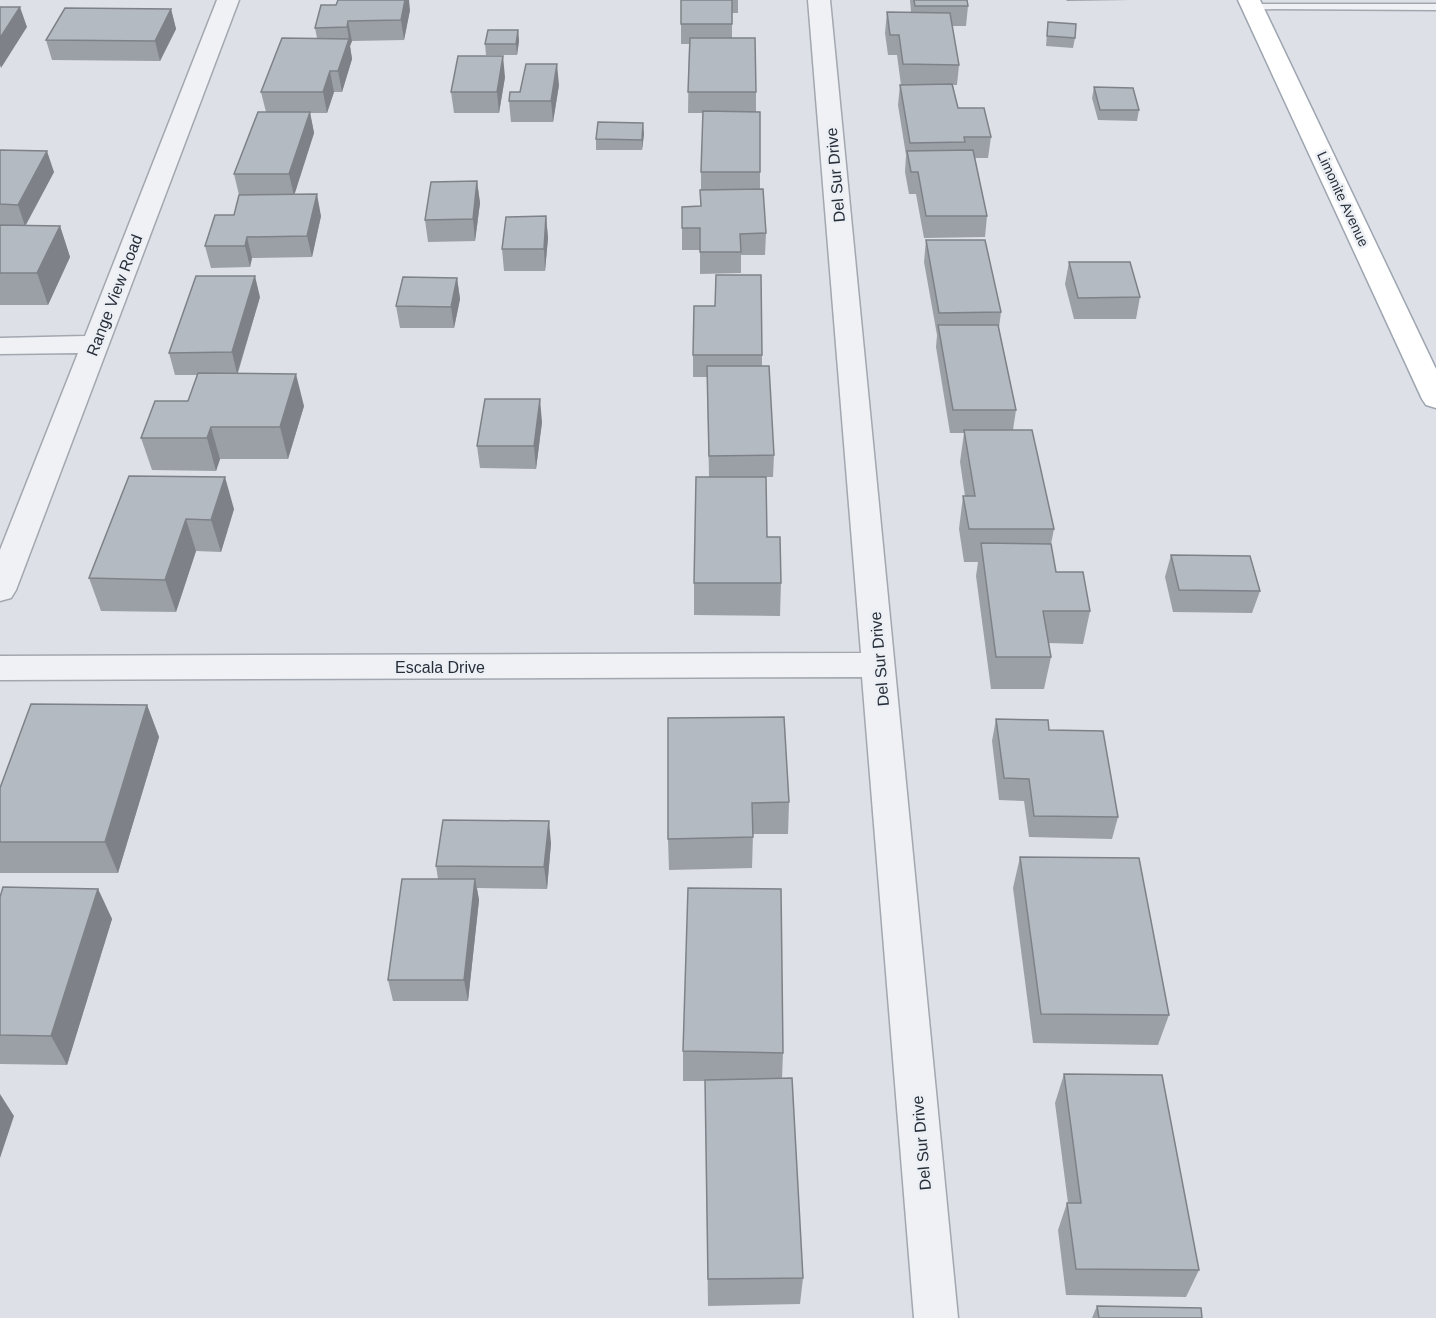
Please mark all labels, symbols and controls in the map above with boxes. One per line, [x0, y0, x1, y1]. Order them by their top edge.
street label: Del Sur Drive [823, 127, 848, 223]
street label: Limonite Avenue [1314, 149, 1372, 249]
street label: Range View Road [83, 232, 145, 358]
street label: Del Sur Drive [867, 611, 892, 707]
street label: Escala Drive [395, 659, 485, 676]
street label: Del Sur Drive [909, 1095, 934, 1191]

